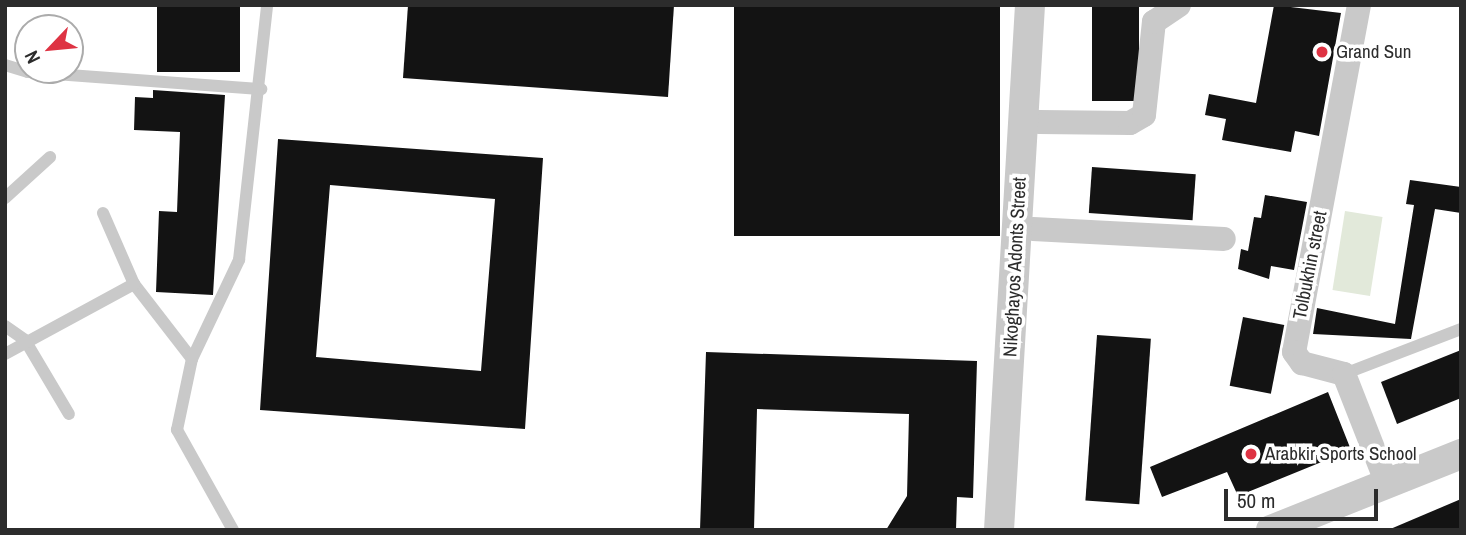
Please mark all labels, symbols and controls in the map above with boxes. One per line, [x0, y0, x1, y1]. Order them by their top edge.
north arrow [14, 14, 84, 84]
place label: Grand Sun [1336, 41, 1411, 63]
marker: Grand Sun [1314, 44, 1330, 60]
text: N [18, 47, 46, 68]
street label: Nikoghayos Adonts Street [999, 176, 1031, 358]
street label: Tolbukhin street [1288, 209, 1332, 321]
place label: Arabkir Sports School [1265, 443, 1417, 465]
marker: Arabkir Sports School [1243, 446, 1259, 462]
scale bar [1228, 476, 1382, 520]
text: 50 m [1237, 486, 1275, 515]

